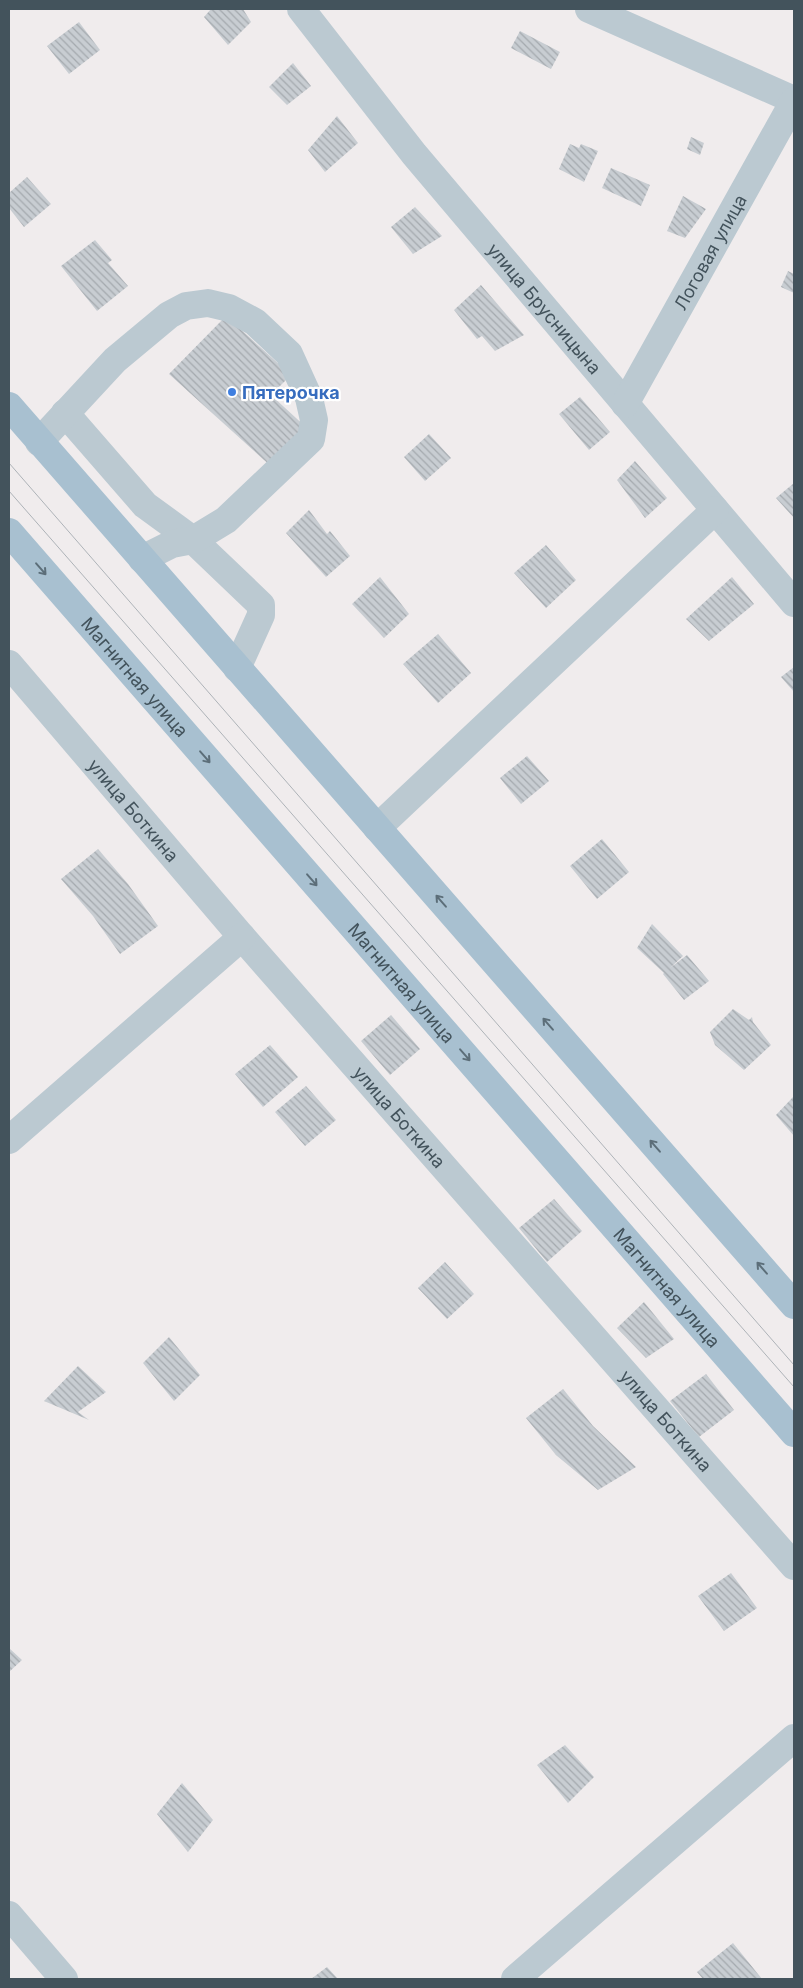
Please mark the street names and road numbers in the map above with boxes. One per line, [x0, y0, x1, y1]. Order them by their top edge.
street label: Логовая улица [669, 191, 750, 314]
street label: улица Брусницына [483, 239, 606, 378]
street label: Магнитная улица [77, 613, 193, 741]
street label: улица Боткина [84, 754, 183, 866]
street label: Магнитная улица [344, 919, 460, 1047]
street label: улица Боткина [349, 1061, 450, 1172]
street label: Магнитная улица [610, 1223, 725, 1351]
street label: улица Боткина [616, 1365, 716, 1476]

